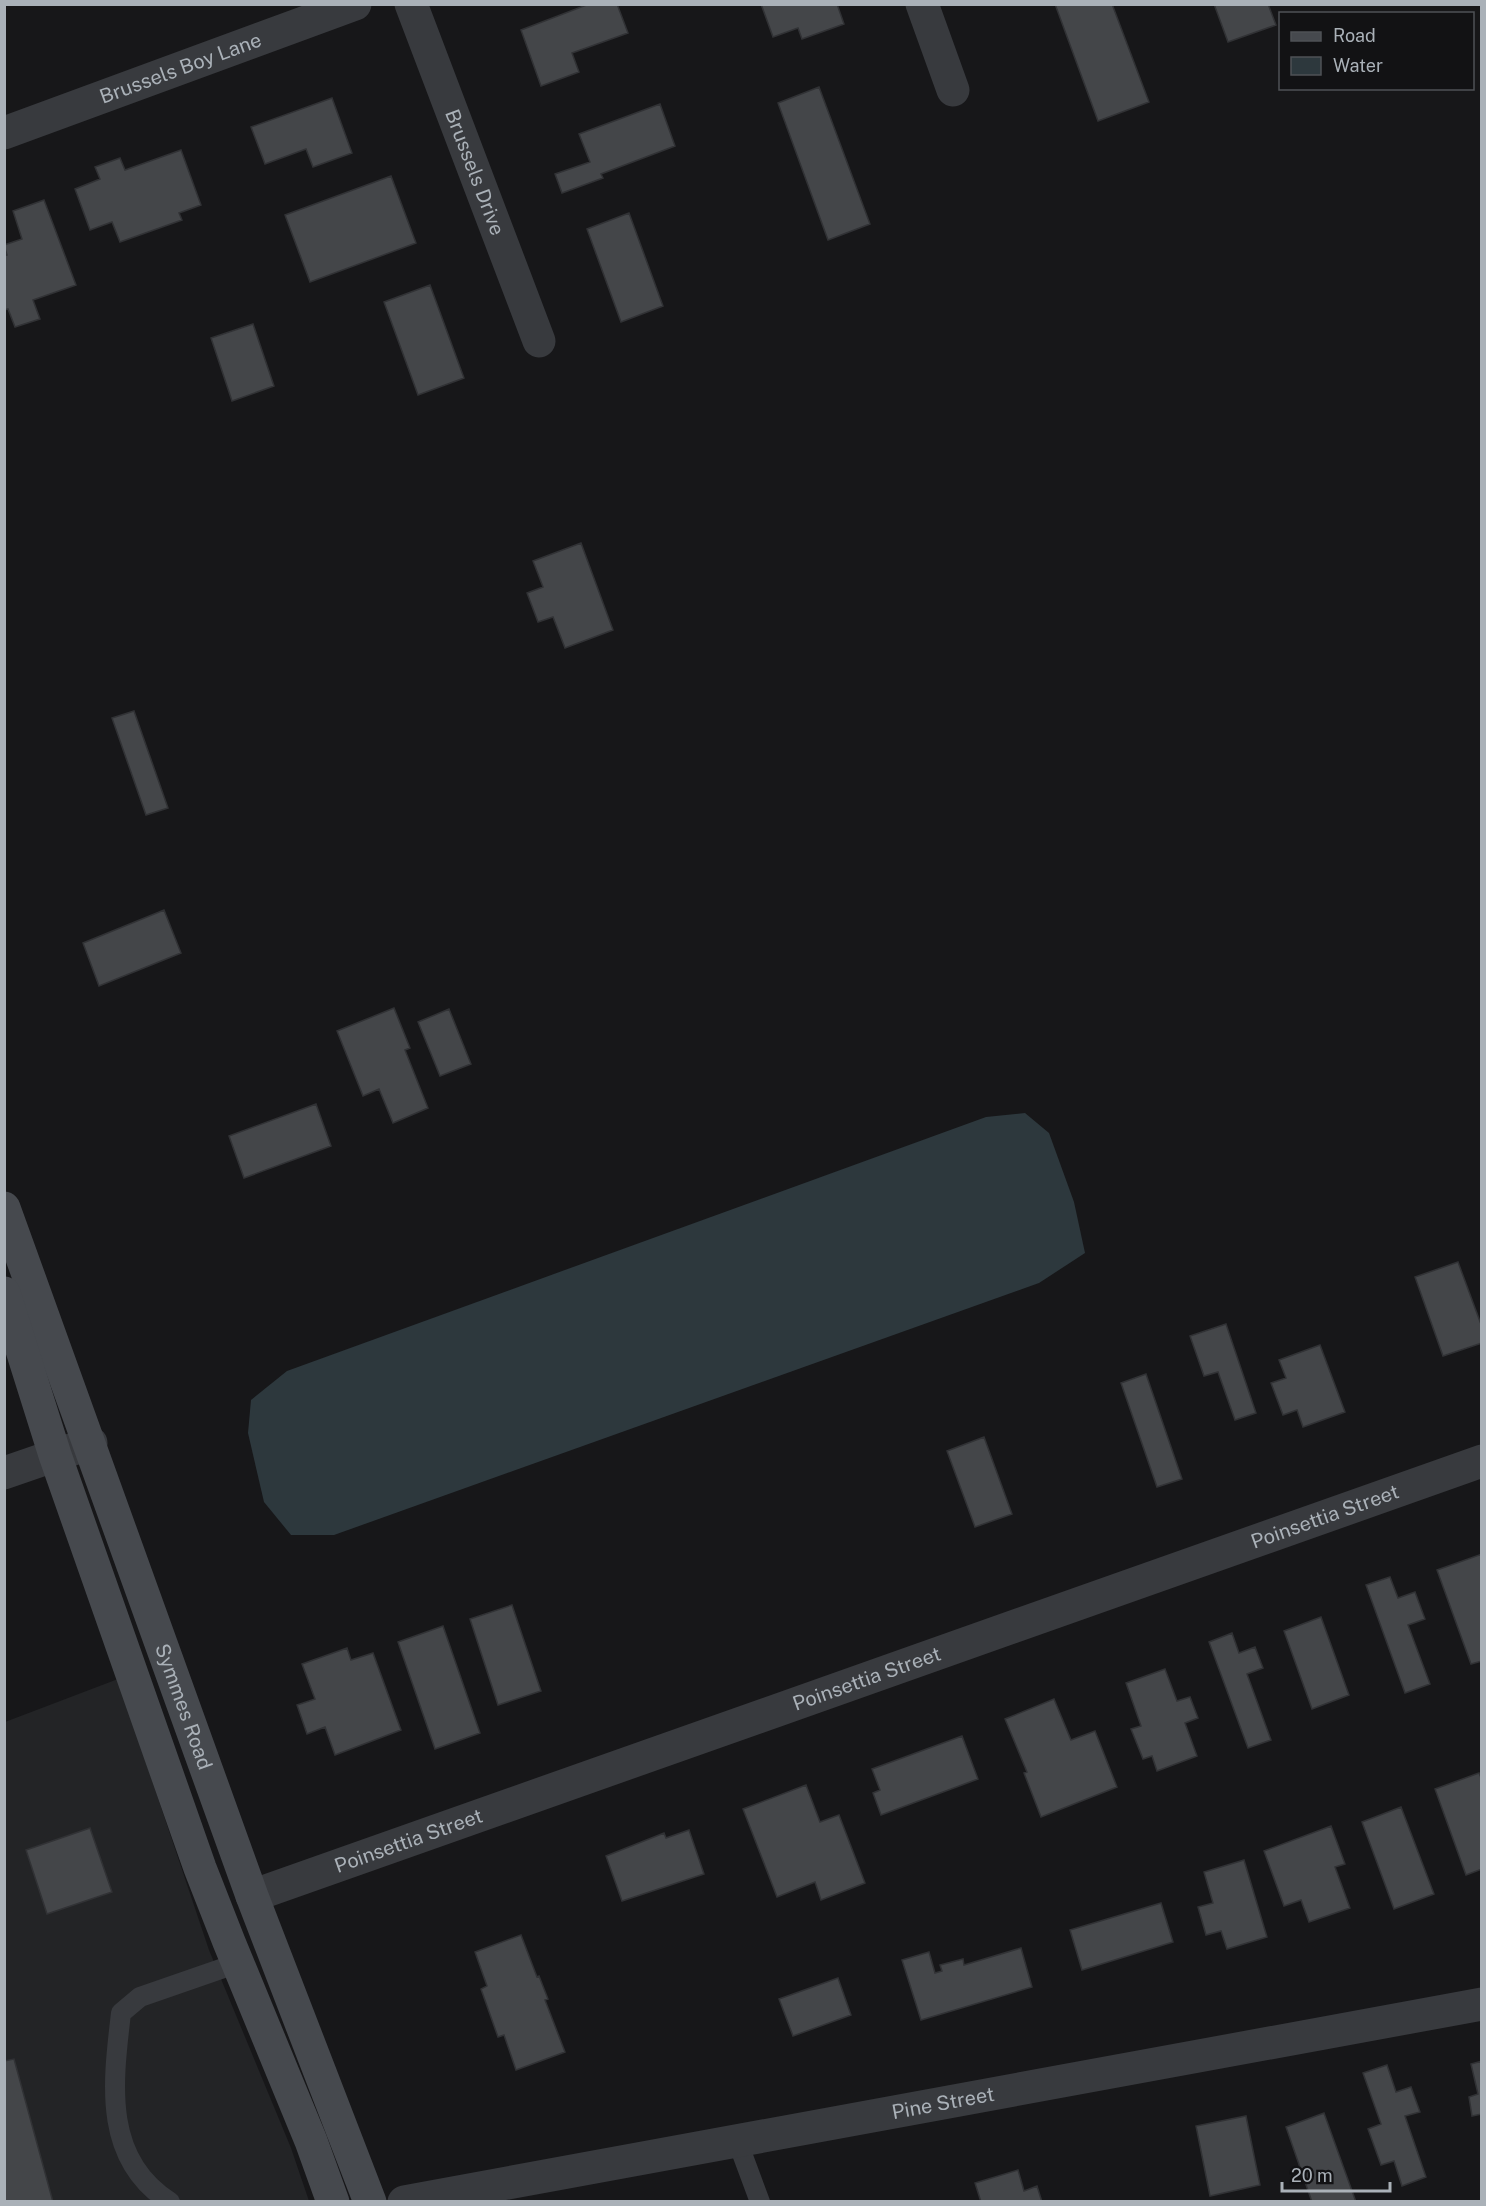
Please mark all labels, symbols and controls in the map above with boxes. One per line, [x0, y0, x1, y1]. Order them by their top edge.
legend [1279, 12, 1474, 90]
text: Road [1333, 25, 1376, 46]
street label: Brussels Boy Lane [96, 27, 265, 109]
text: Water [1333, 55, 1383, 76]
street label: Brussels Drive [440, 106, 510, 239]
street label: Poinsettia Street [1248, 1479, 1402, 1554]
street label: Symmes Road [150, 1640, 217, 1773]
street label: Poinsettia Street [789, 1641, 944, 1716]
street label: Poinsettia Street [331, 1803, 486, 1878]
street label: Pine Street [890, 2082, 996, 2124]
scale bar [1282, 2155, 1390, 2193]
text: 20 m [1291, 2165, 1333, 2186]

